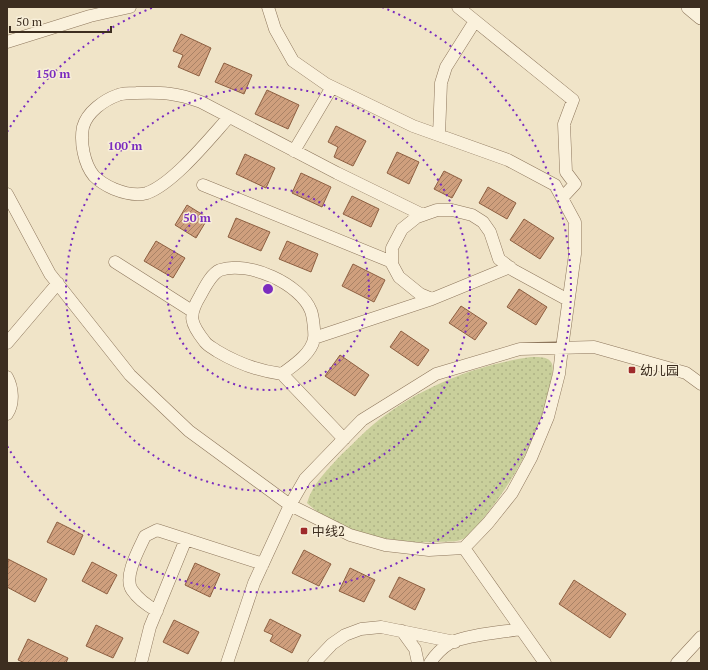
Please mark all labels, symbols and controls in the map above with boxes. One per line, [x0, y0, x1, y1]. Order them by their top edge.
scale bar [10, 8, 111, 34]
text: 50 m [16, 14, 43, 29]
text: 150 m [36, 66, 70, 81]
text: 100 m [108, 138, 142, 153]
text: 50 m [183, 210, 211, 225]
centre of rings [261, 282, 275, 296]
place label: 幼儿园 [640, 361, 679, 379]
marker: 幼儿园 [627, 365, 637, 375]
place label: 中线2 [312, 522, 345, 540]
marker: 中线2 [299, 526, 309, 536]

